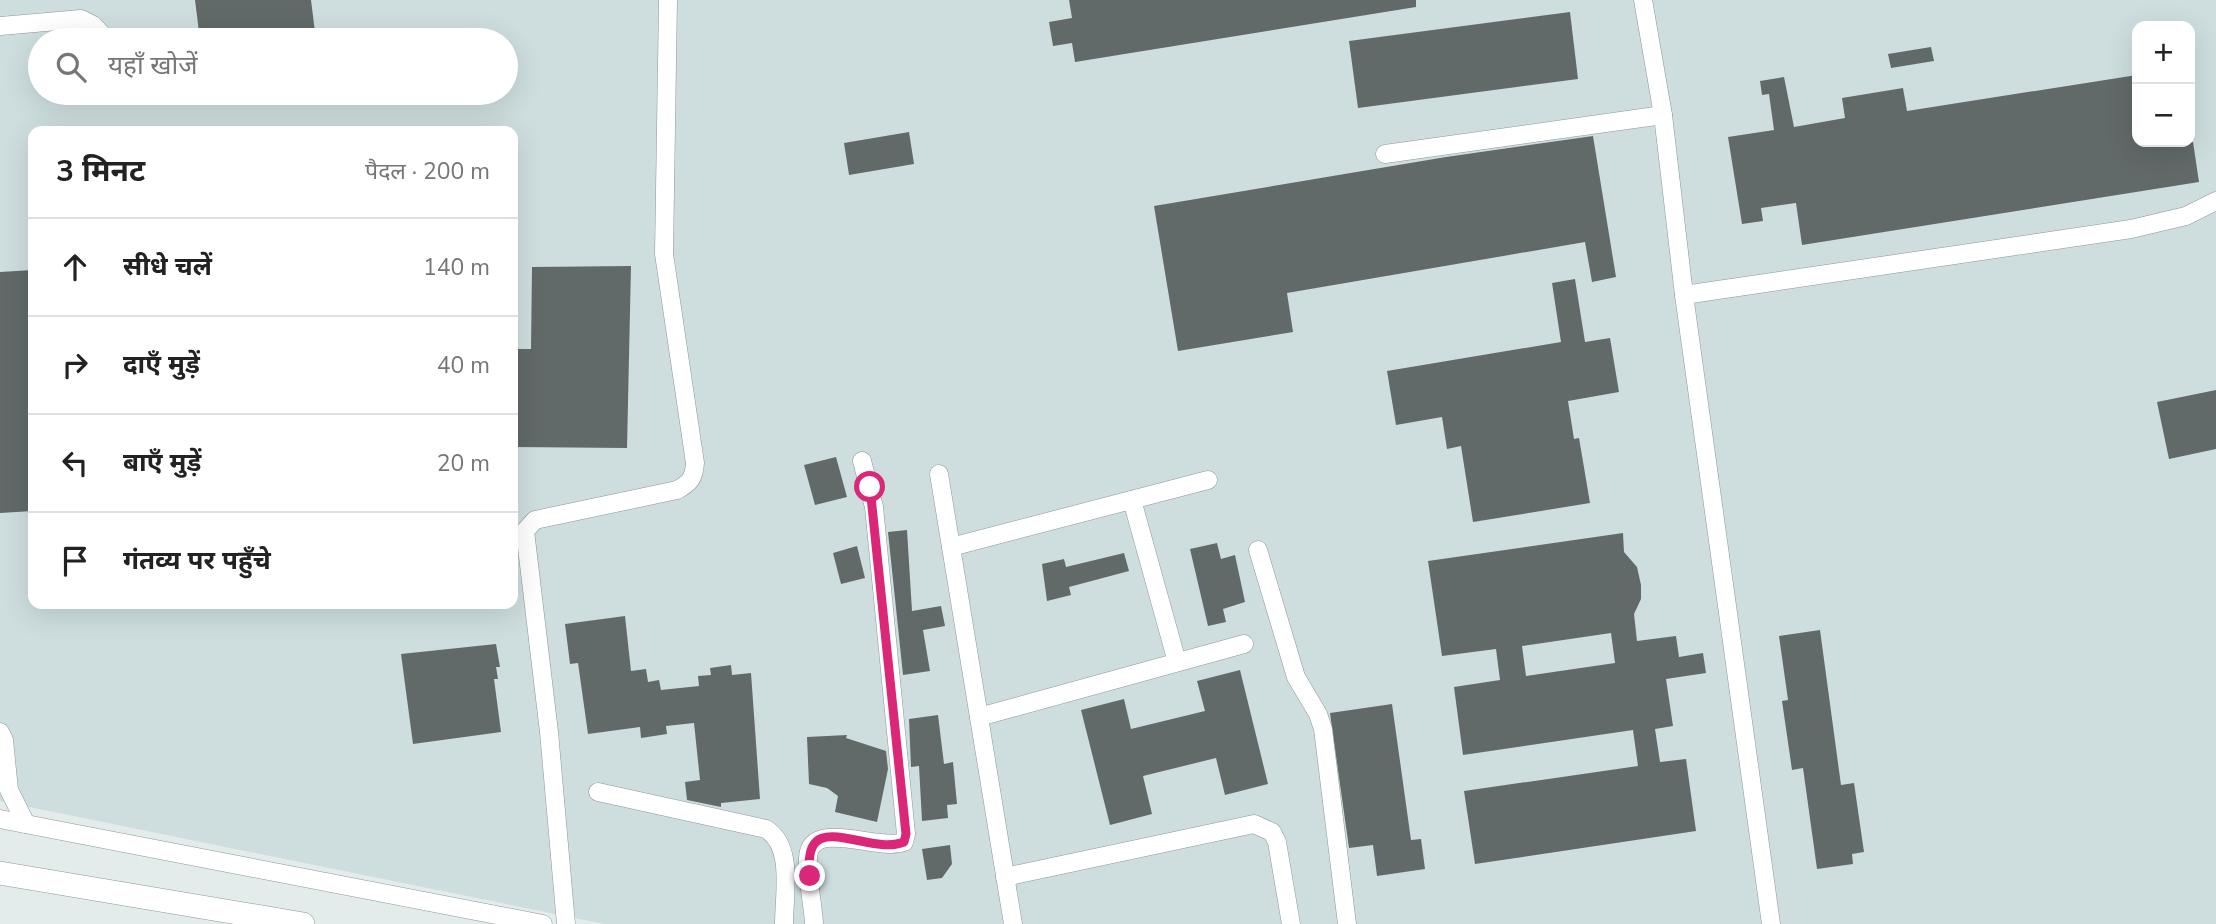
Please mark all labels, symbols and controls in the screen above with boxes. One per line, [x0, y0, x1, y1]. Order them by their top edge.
map controls [2132, 21, 2195, 147]
button: + [2132, 21, 2195, 84]
search box [28, 28, 518, 105]
icon: search [52, 48, 90, 86]
text: यहाँ खोजें [108, 48, 198, 83]
button: − [2132, 84, 2195, 147]
text: 3 मिनट [56, 151, 145, 192]
text: पैदल · 200 m [365, 156, 490, 187]
icon: ahead [56, 248, 94, 286]
text: सीधे चलें [123, 249, 212, 284]
text: 140 m [423, 252, 490, 283]
icon: right [56, 346, 94, 384]
text: दाएँ मुड़ें [123, 347, 200, 382]
text: 40 m [437, 350, 490, 381]
icon: left [56, 444, 94, 482]
text: बाएँ मुड़ें [123, 445, 201, 480]
text: 20 m [437, 448, 490, 479]
route start [854, 471, 885, 502]
icon: arrive [56, 542, 94, 580]
text: गंतव्य पर पहुँचे [123, 543, 271, 578]
route end [794, 860, 825, 891]

